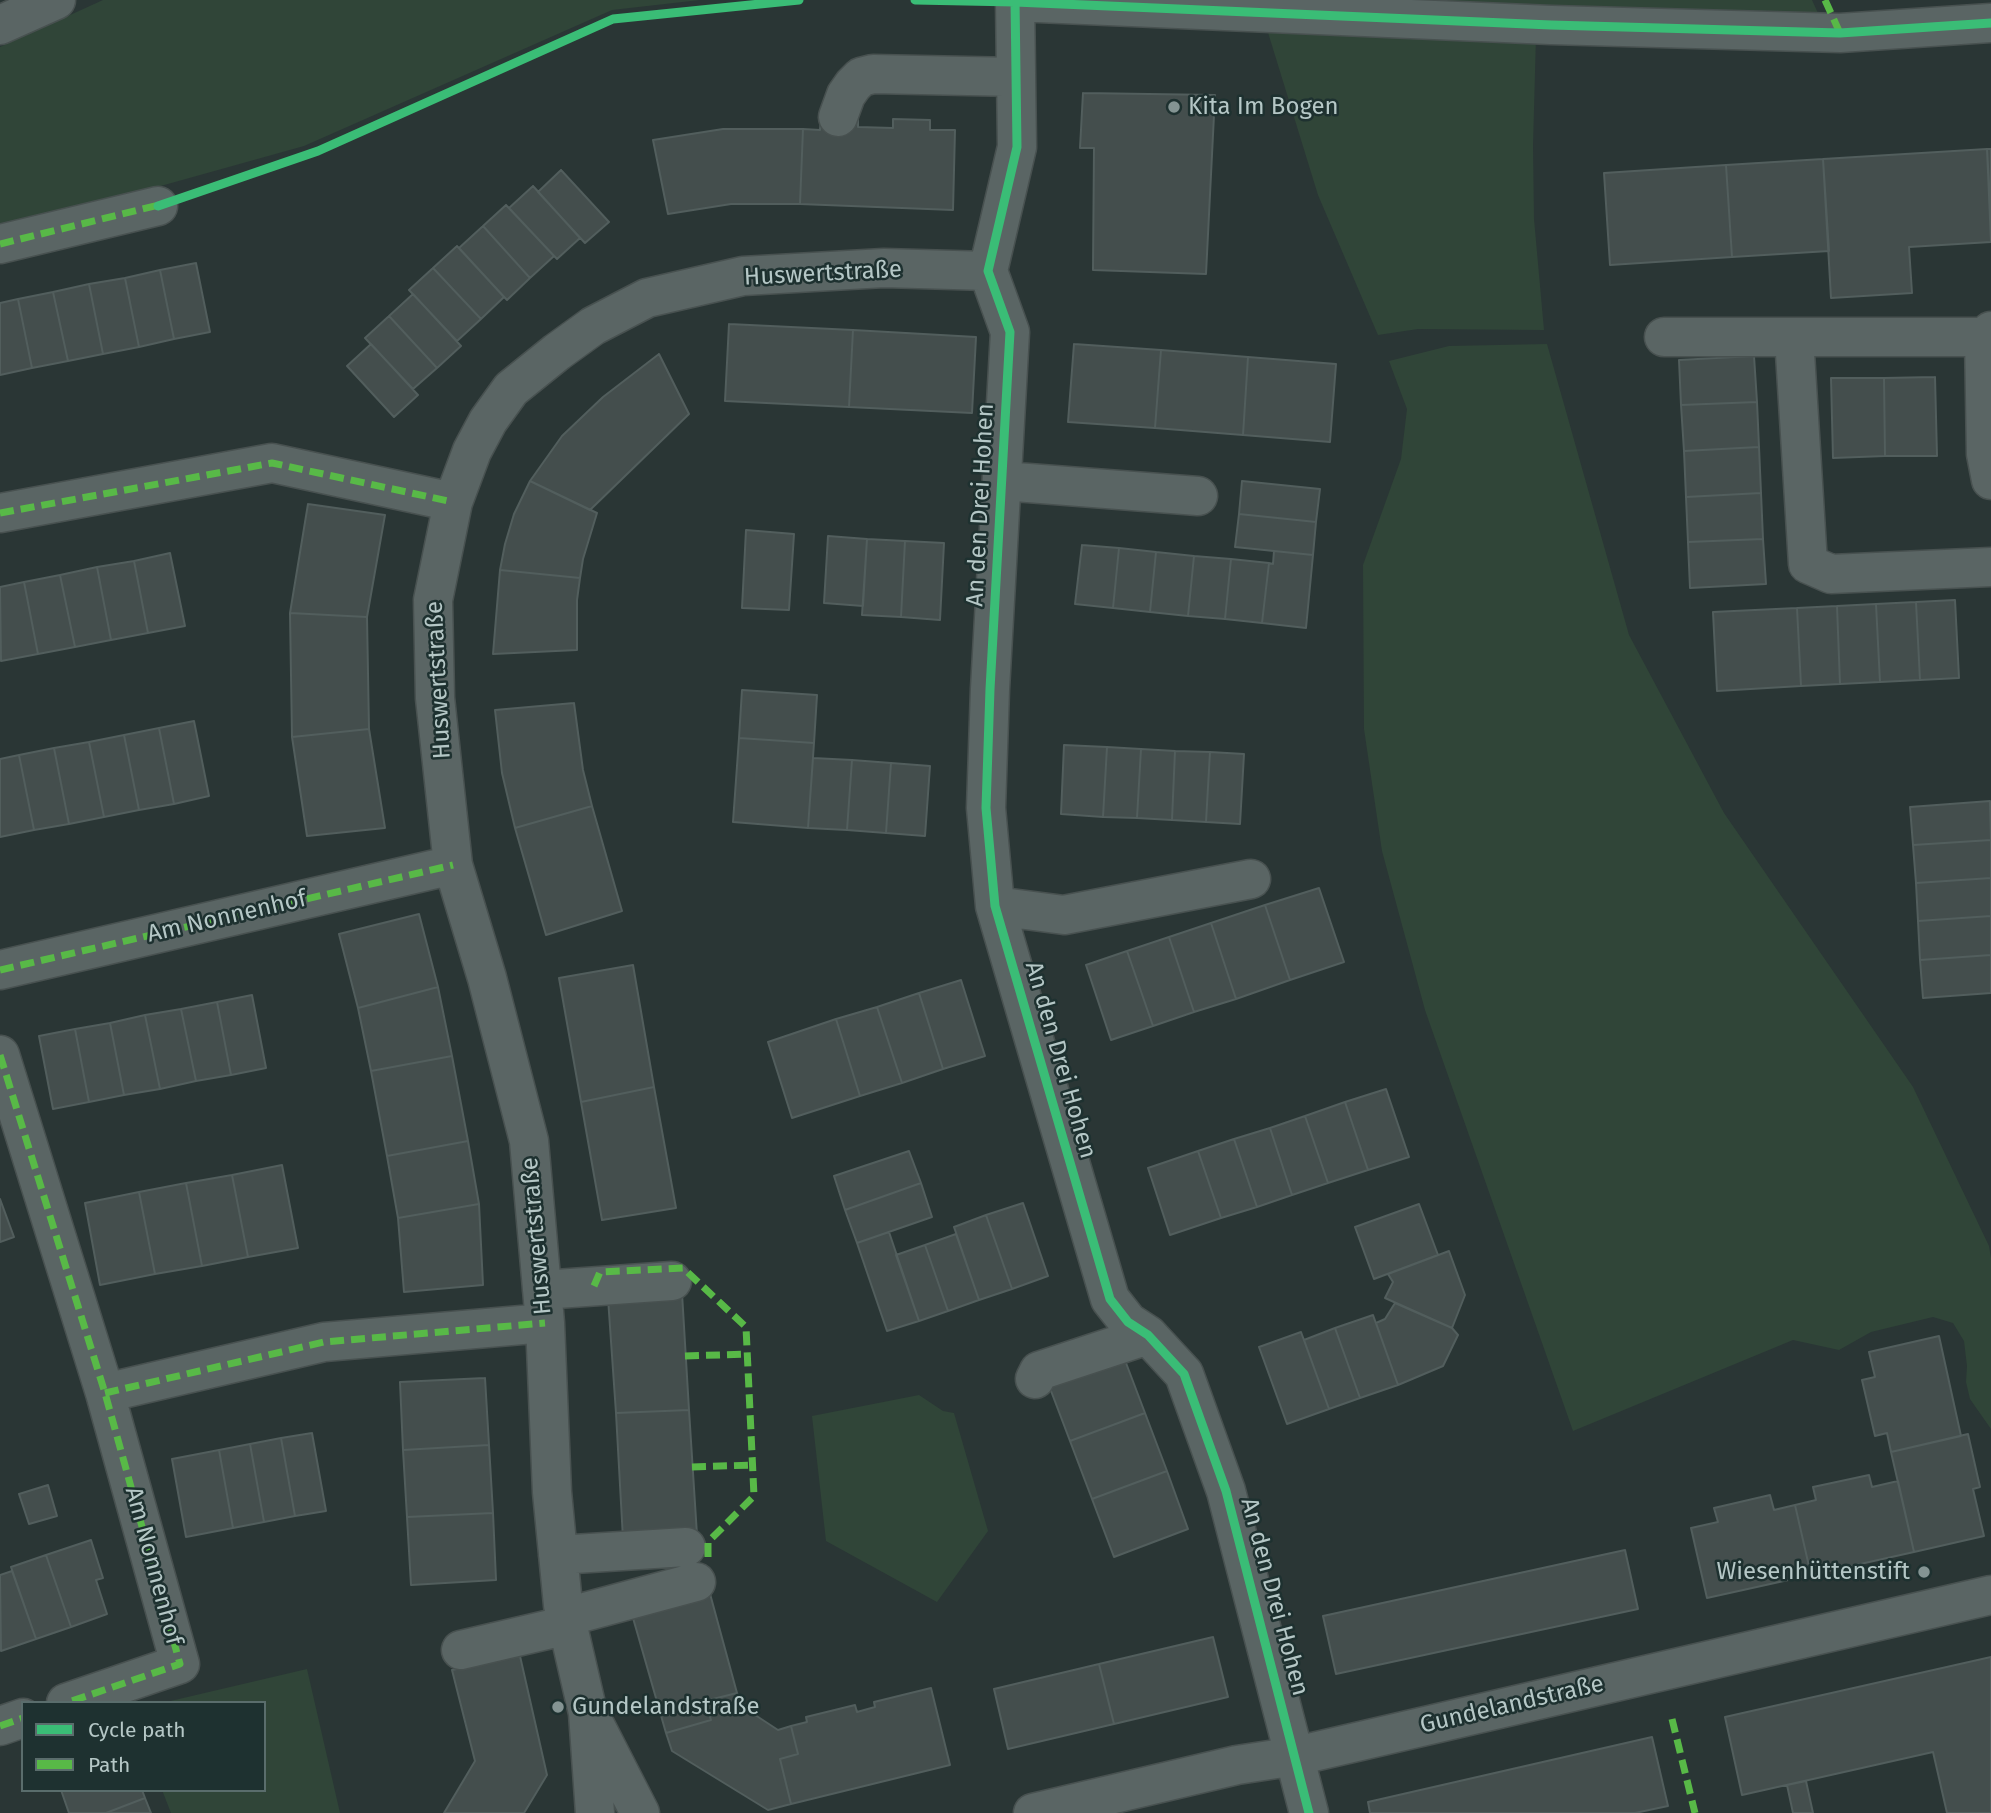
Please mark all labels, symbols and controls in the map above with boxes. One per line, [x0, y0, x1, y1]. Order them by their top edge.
place label: Kita Im Bogen [1188, 93, 1339, 121]
marker: Kita Im Bogen [1166, 99, 1182, 115]
street label: Huswertstraße [743, 255, 903, 293]
street label: An den Drei Hohen [961, 402, 1001, 608]
street label: Huswertstraße [420, 600, 458, 760]
street label: Am Nonnenhof [145, 885, 309, 949]
street label: An den Drei Hohen [1018, 958, 1102, 1162]
street label: Huswertstraße [516, 1156, 558, 1316]
street label: Am Nonnenhof [118, 1484, 188, 1648]
street label: An den Drei Hohen [1234, 1495, 1314, 1699]
place label: Wiesenhüttenstift [1716, 1558, 1910, 1586]
marker: Wiesenhüttenstift [1916, 1564, 1932, 1580]
street label: Gundelandstraße [1417, 1670, 1607, 1740]
place label: Gundelandstraße [572, 1693, 760, 1721]
marker: Gundelandstraße [550, 1699, 566, 1715]
legend [21, 1701, 266, 1792]
text: Cycle path [88, 1717, 186, 1743]
text: Path [88, 1752, 130, 1778]

